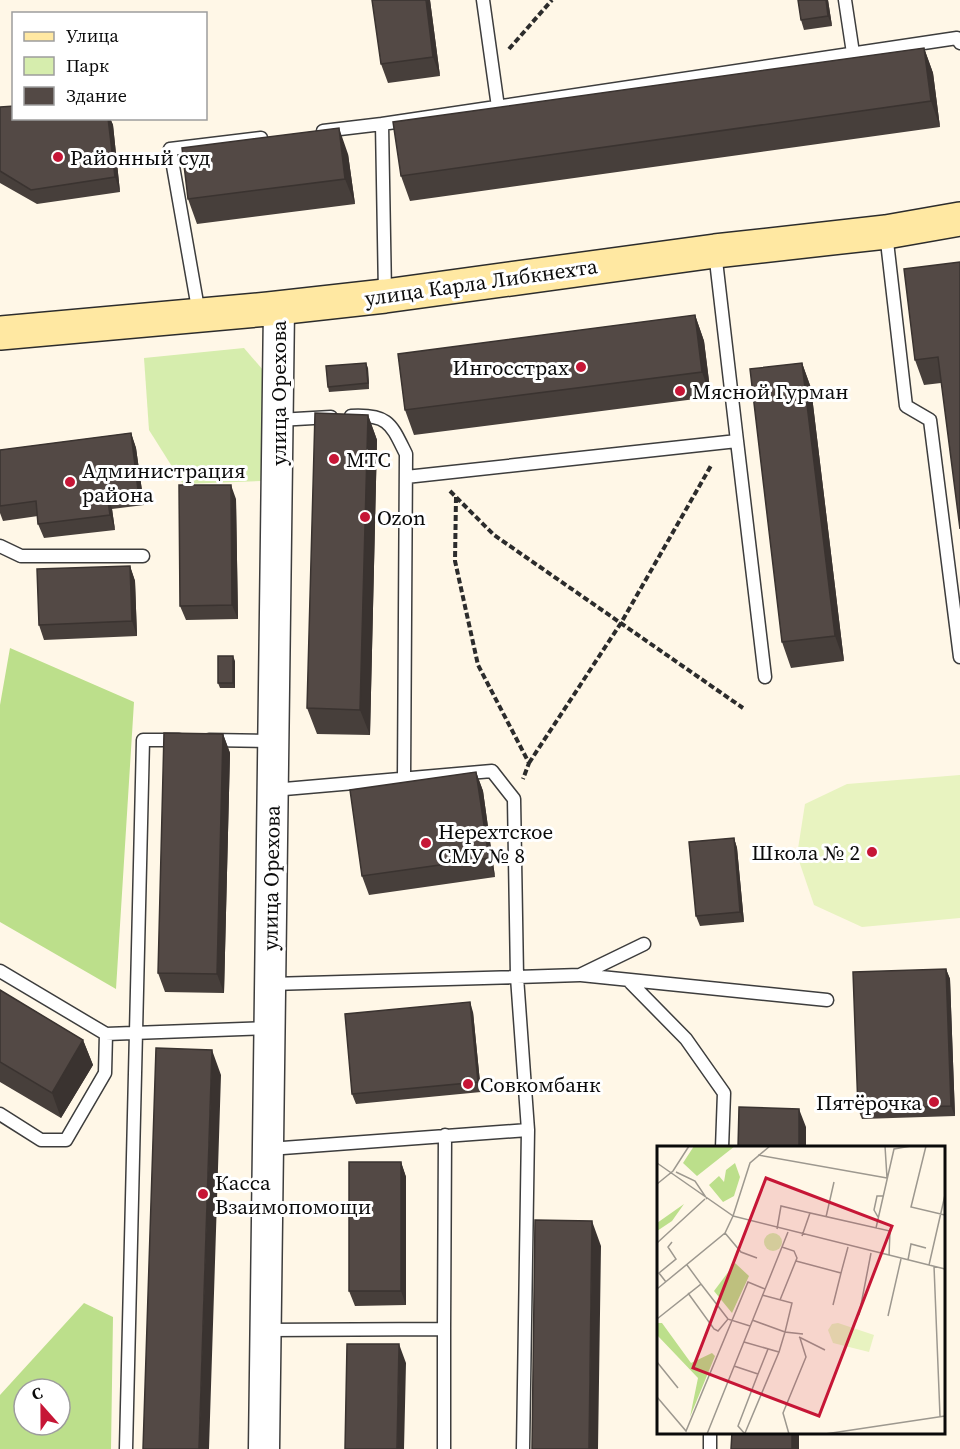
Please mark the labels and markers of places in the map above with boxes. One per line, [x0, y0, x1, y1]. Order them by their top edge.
place label: Районный суд [70, 143, 211, 172]
marker: Районный суд [51, 150, 65, 164]
place label: Ингосстрах [452, 353, 569, 382]
marker: Ингосстрах [574, 360, 588, 374]
place label: Мясной Гурман [692, 377, 849, 406]
marker: Мясной Гурман [673, 384, 687, 398]
place label: МТС [346, 445, 391, 474]
marker: МТС [327, 452, 341, 466]
place label: Администрация района [82, 456, 246, 509]
marker: Администрация района [63, 475, 77, 489]
place label: Ozon [377, 503, 426, 532]
marker: Ozon [358, 510, 372, 524]
place label: Нерехтское СМУ № 8 [438, 817, 553, 870]
marker: Нерехтское СМУ № 8 [419, 836, 433, 850]
place label: Школа № 2 [752, 838, 860, 867]
marker: Школа № 2 [865, 845, 879, 859]
place label: Совкомбанк [480, 1070, 601, 1099]
marker: Совкомбанк [461, 1077, 475, 1091]
place label: Пятёрочка [816, 1088, 922, 1117]
marker: Пятёрочка [927, 1095, 941, 1109]
place label: Касса Взаимопомощи [215, 1168, 371, 1221]
marker: Касса Взаимопомощи [196, 1187, 210, 1201]

